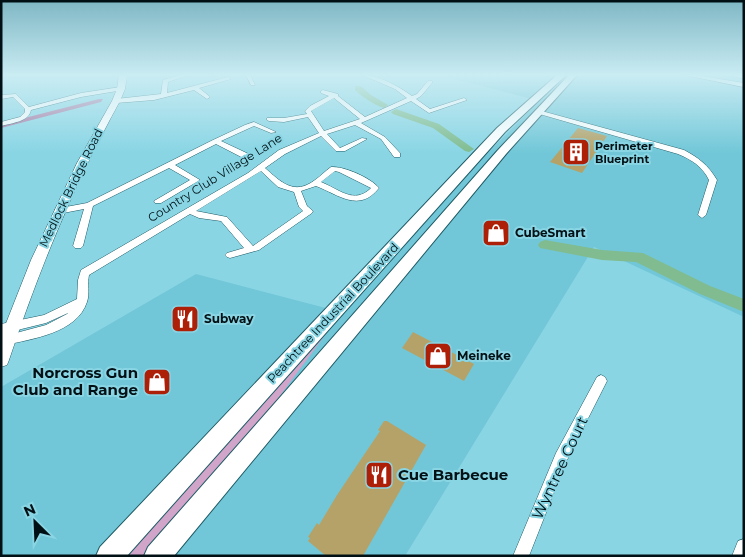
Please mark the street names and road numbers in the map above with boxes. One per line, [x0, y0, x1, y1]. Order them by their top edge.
street label: Medlock Bridge Road [35, 126, 106, 249]
street label: Country Club Village Lane [145, 130, 285, 225]
street label: Peachtree Industrial Boulevard [264, 240, 401, 386]
street label: Wyntree Court [527, 413, 592, 522]

